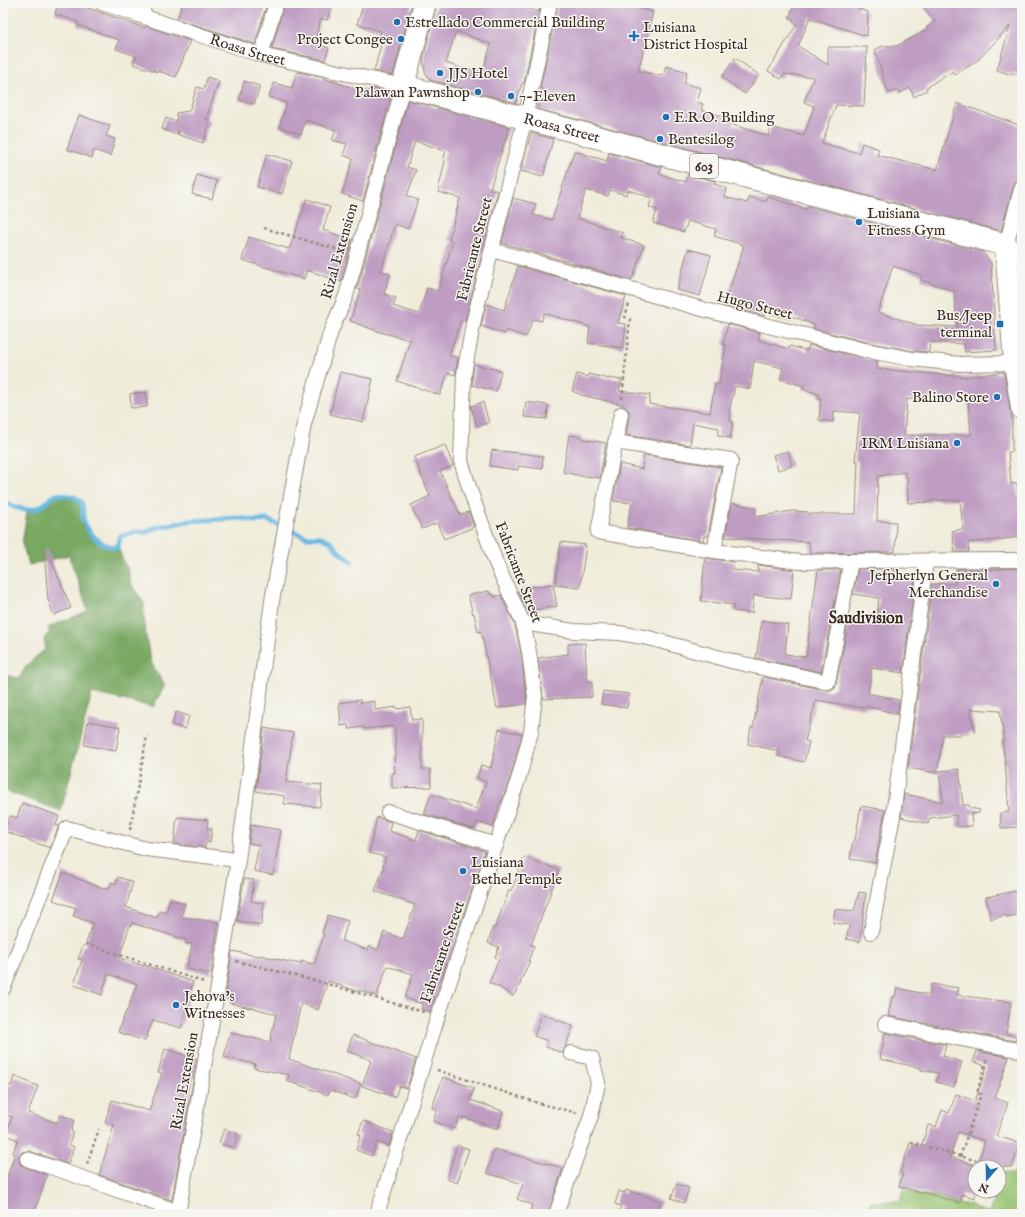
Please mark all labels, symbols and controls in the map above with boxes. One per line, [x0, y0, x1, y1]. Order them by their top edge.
place label: Estrellado Commercial Building [405, 13, 606, 32]
marker: Estrellado Commercial Building [392, 17, 402, 27]
place label: Luisiana District Hospital [643, 18, 748, 54]
street label: Roasa Street [207, 30, 287, 70]
place label: Project Congee [297, 30, 393, 49]
marker: Luisiana District Hospital [628, 30, 640, 42]
marker: Project Congee [396, 34, 406, 44]
place label: JJS Hotel [446, 64, 509, 83]
marker: JJS Hotel [435, 68, 445, 78]
place label: Palawan Pawnshop [355, 83, 470, 102]
marker: Palawan Pawnshop [473, 87, 483, 97]
place label: 7-Eleven [519, 87, 576, 106]
marker: 7-Eleven [506, 91, 516, 101]
place label: E.R.O. Building [674, 108, 775, 127]
street label: Roasa Street [521, 109, 602, 147]
marker: E.R.O. Building [661, 112, 671, 122]
place label: Bentesilog [668, 130, 735, 149]
marker: Bentesilog [655, 134, 665, 144]
road number: 603 [690, 154, 718, 178]
street label: Fabricante Street [452, 195, 497, 303]
street label: Rizal Extension [317, 201, 362, 301]
place label: Luisiana Fitness Gym [867, 204, 946, 240]
marker: Luisiana Fitness Gym [854, 217, 864, 227]
street label: Hugo Street [715, 287, 795, 324]
place label: Bus/Jeep terminal [936, 306, 993, 342]
marker: Bus/Jeep terminal [995, 319, 1005, 329]
place label: Balino Store [912, 388, 989, 407]
marker: Balino Store [992, 392, 1002, 402]
place label: IRM Luisiana [861, 434, 950, 453]
marker: IRM Luisiana [952, 438, 962, 448]
street label: Fabricante Street [491, 519, 547, 625]
place label: Jefpherlyn General Merchandise [867, 566, 989, 602]
marker: Jefpherlyn General Merchandise [991, 579, 1001, 589]
district label: Saudivision [829, 609, 904, 629]
place label: Luisiana Bethel Temple [471, 853, 562, 889]
marker: Luisiana Bethel Temple [458, 866, 468, 876]
street label: Fabricante Street [416, 899, 469, 1006]
place label: Jehova's Witnesses [182, 987, 245, 1023]
marker: Jehova's Witnesses [171, 1000, 181, 1010]
street label: Rizal Extension [167, 1031, 202, 1132]
north arrow [967, 1159, 1007, 1199]
text: N [977, 1179, 992, 1196]

